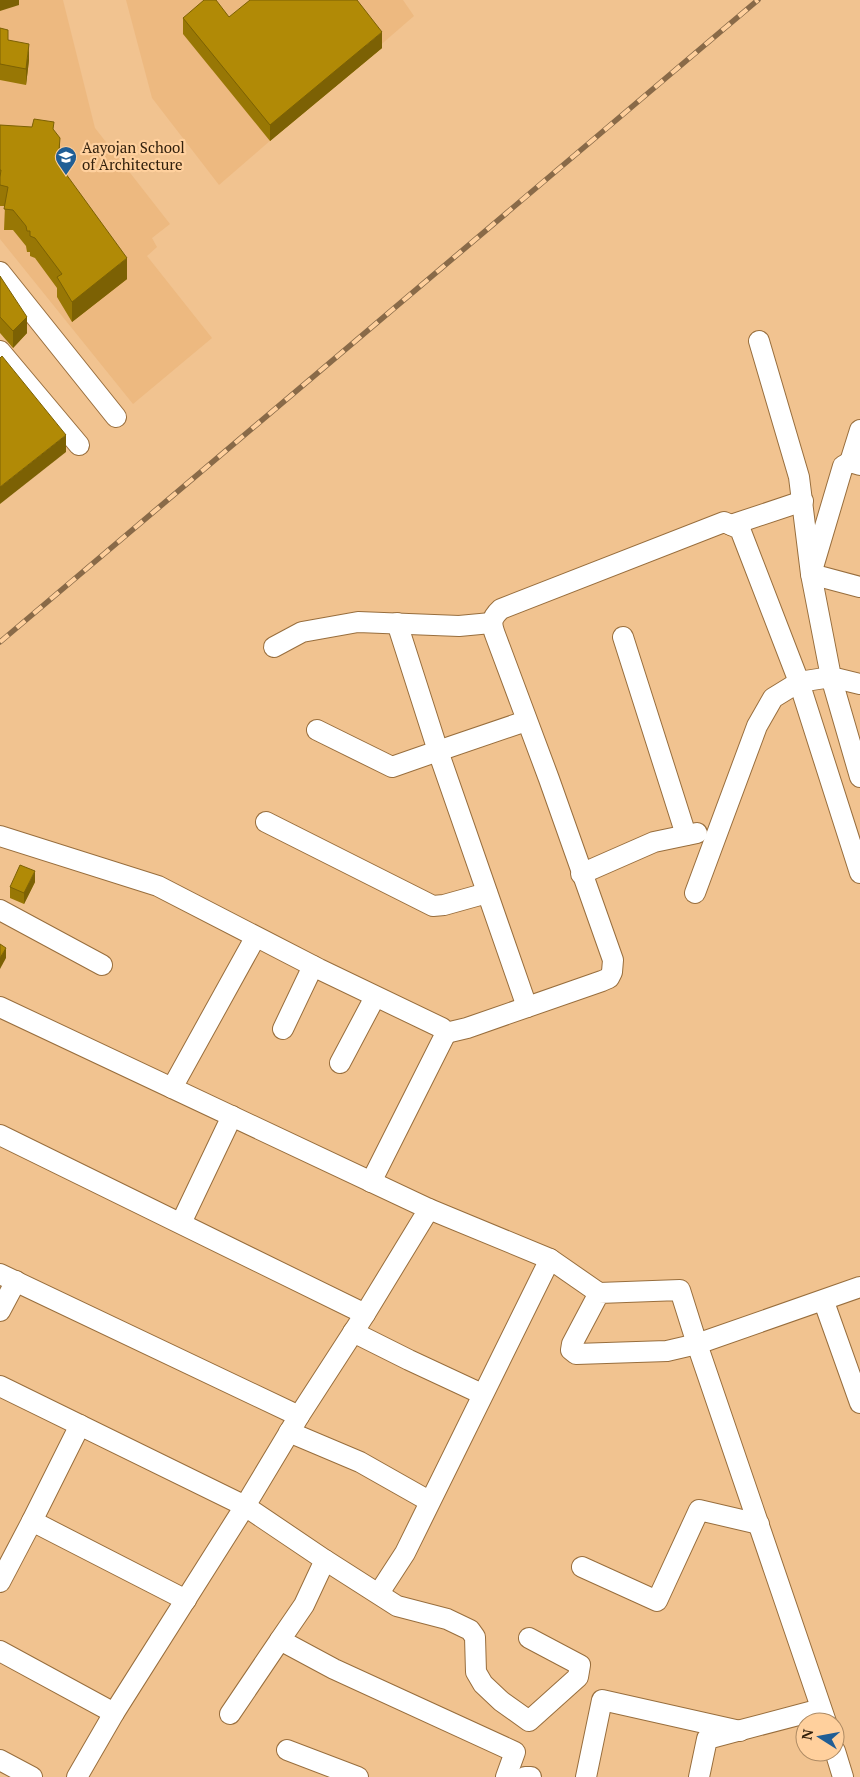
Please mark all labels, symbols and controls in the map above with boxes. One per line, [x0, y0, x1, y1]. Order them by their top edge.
place label: Aayojan School of Architecture [82, 137, 185, 174]
school or university icon: Aayojan School of Architecture [54, 145, 78, 176]
north arrow [795, 1712, 845, 1762]
text: N [796, 1727, 817, 1741]

